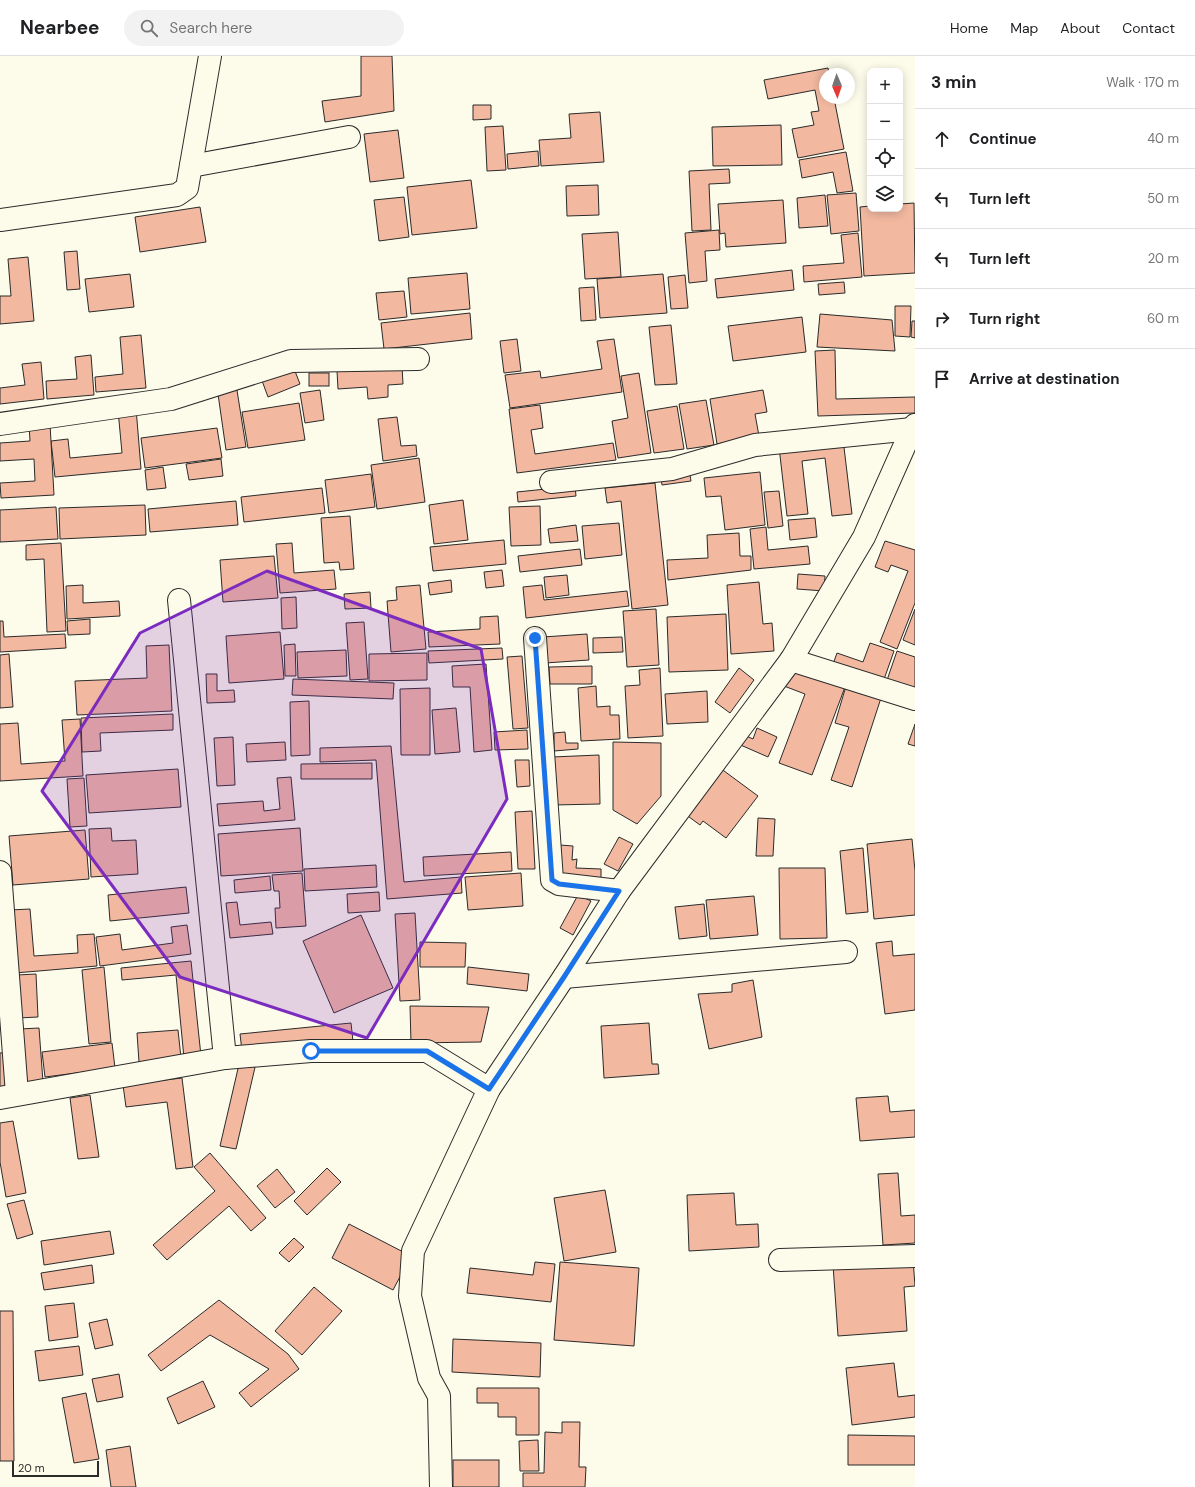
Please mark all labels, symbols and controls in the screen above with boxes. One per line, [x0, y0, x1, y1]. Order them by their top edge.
search box [124, 10, 404, 46]
text: Nearbee [20, 15, 100, 40]
icon: search [138, 17, 160, 39]
text: Search here [170, 18, 252, 38]
text: Home [950, 19, 988, 37]
text: Map [1010, 19, 1038, 37]
text: About [1060, 19, 1100, 37]
text: Contact [1122, 19, 1175, 37]
north arrow [819, 68, 855, 104]
map controls [867, 68, 903, 212]
button: + [867, 68, 903, 104]
text: 3 min [931, 71, 976, 93]
text: Walk · 170 m [1106, 74, 1179, 91]
button: − [867, 104, 903, 140]
icon: ahead [931, 128, 953, 150]
text: Continue [969, 129, 1037, 149]
text: 40 m [1147, 130, 1179, 147]
button: locate [867, 140, 903, 176]
button: layers [867, 176, 903, 212]
icon: left [931, 188, 953, 210]
text: Turn left [969, 189, 1030, 209]
text: 50 m [1147, 190, 1179, 207]
icon: left [931, 248, 953, 270]
text: Turn left [969, 249, 1030, 269]
text: 20 m [1148, 250, 1179, 267]
icon: right [931, 308, 953, 330]
text: Turn right [969, 309, 1040, 329]
text: 60 m [1147, 310, 1179, 327]
icon: arrive [931, 368, 953, 390]
text: Arrive at destination [969, 369, 1120, 389]
route end [526, 629, 544, 647]
route start [302, 1042, 320, 1060]
scale bar [12, 1459, 99, 1478]
text: 20 m [18, 1461, 44, 1475]

